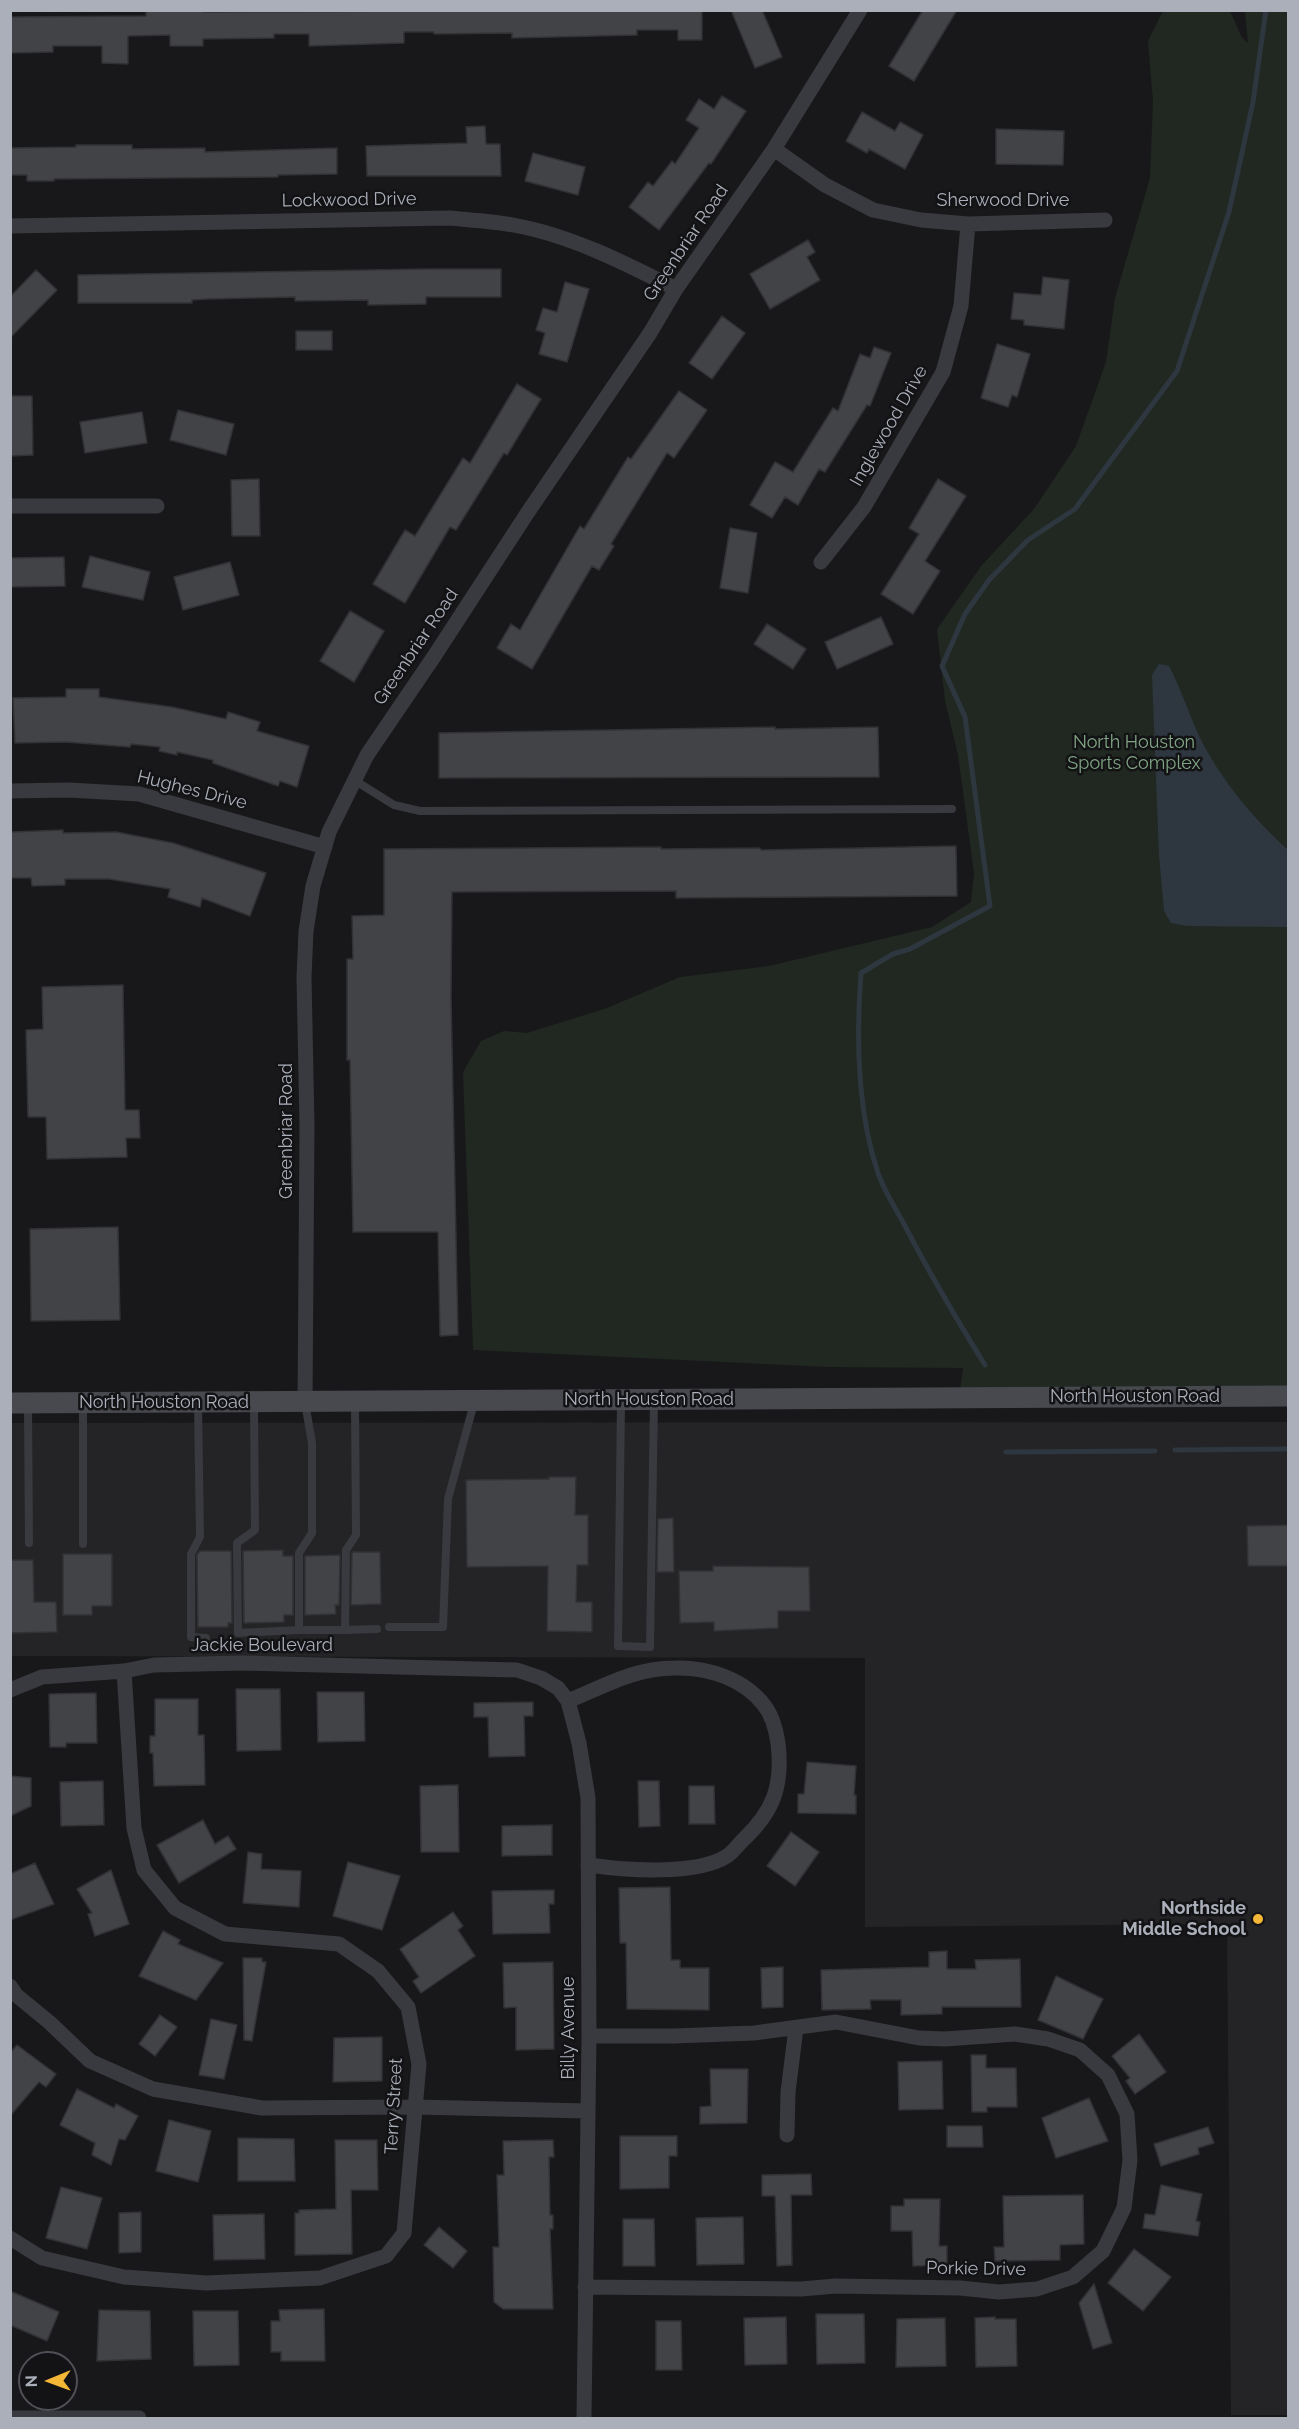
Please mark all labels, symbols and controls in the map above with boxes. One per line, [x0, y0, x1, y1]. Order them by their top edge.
street label: Greenbriar Road [639, 181, 733, 305]
street label: Lockwood Drive [281, 188, 417, 212]
street label: Sherwood Drive [937, 190, 1069, 212]
street label: Inglewood Drive [846, 362, 932, 490]
street label: Greenbriar Road [369, 585, 463, 709]
park label: North Houston Sports Complex [1067, 732, 1201, 774]
street label: Hughes Drive [135, 766, 249, 814]
street label: Greenbriar Road [276, 1063, 298, 1199]
street label: North Houston Road [1050, 1386, 1220, 1408]
street label: North Houston Road [564, 1389, 734, 1411]
street label: North Houston Road [79, 1392, 249, 1414]
street label: Jackie Boulevard [191, 1635, 333, 1657]
place label: Northside Middle School [1122, 1898, 1246, 1940]
marker: Northside Middle School [1251, 1912, 1265, 1926]
street label: Billy Avenue [558, 1977, 580, 2079]
street label: Terry Street [381, 2057, 407, 2155]
street label: Porkie Drive [926, 2257, 1026, 2281]
north arrow [18, 2351, 78, 2411]
text: N [22, 2375, 41, 2388]

